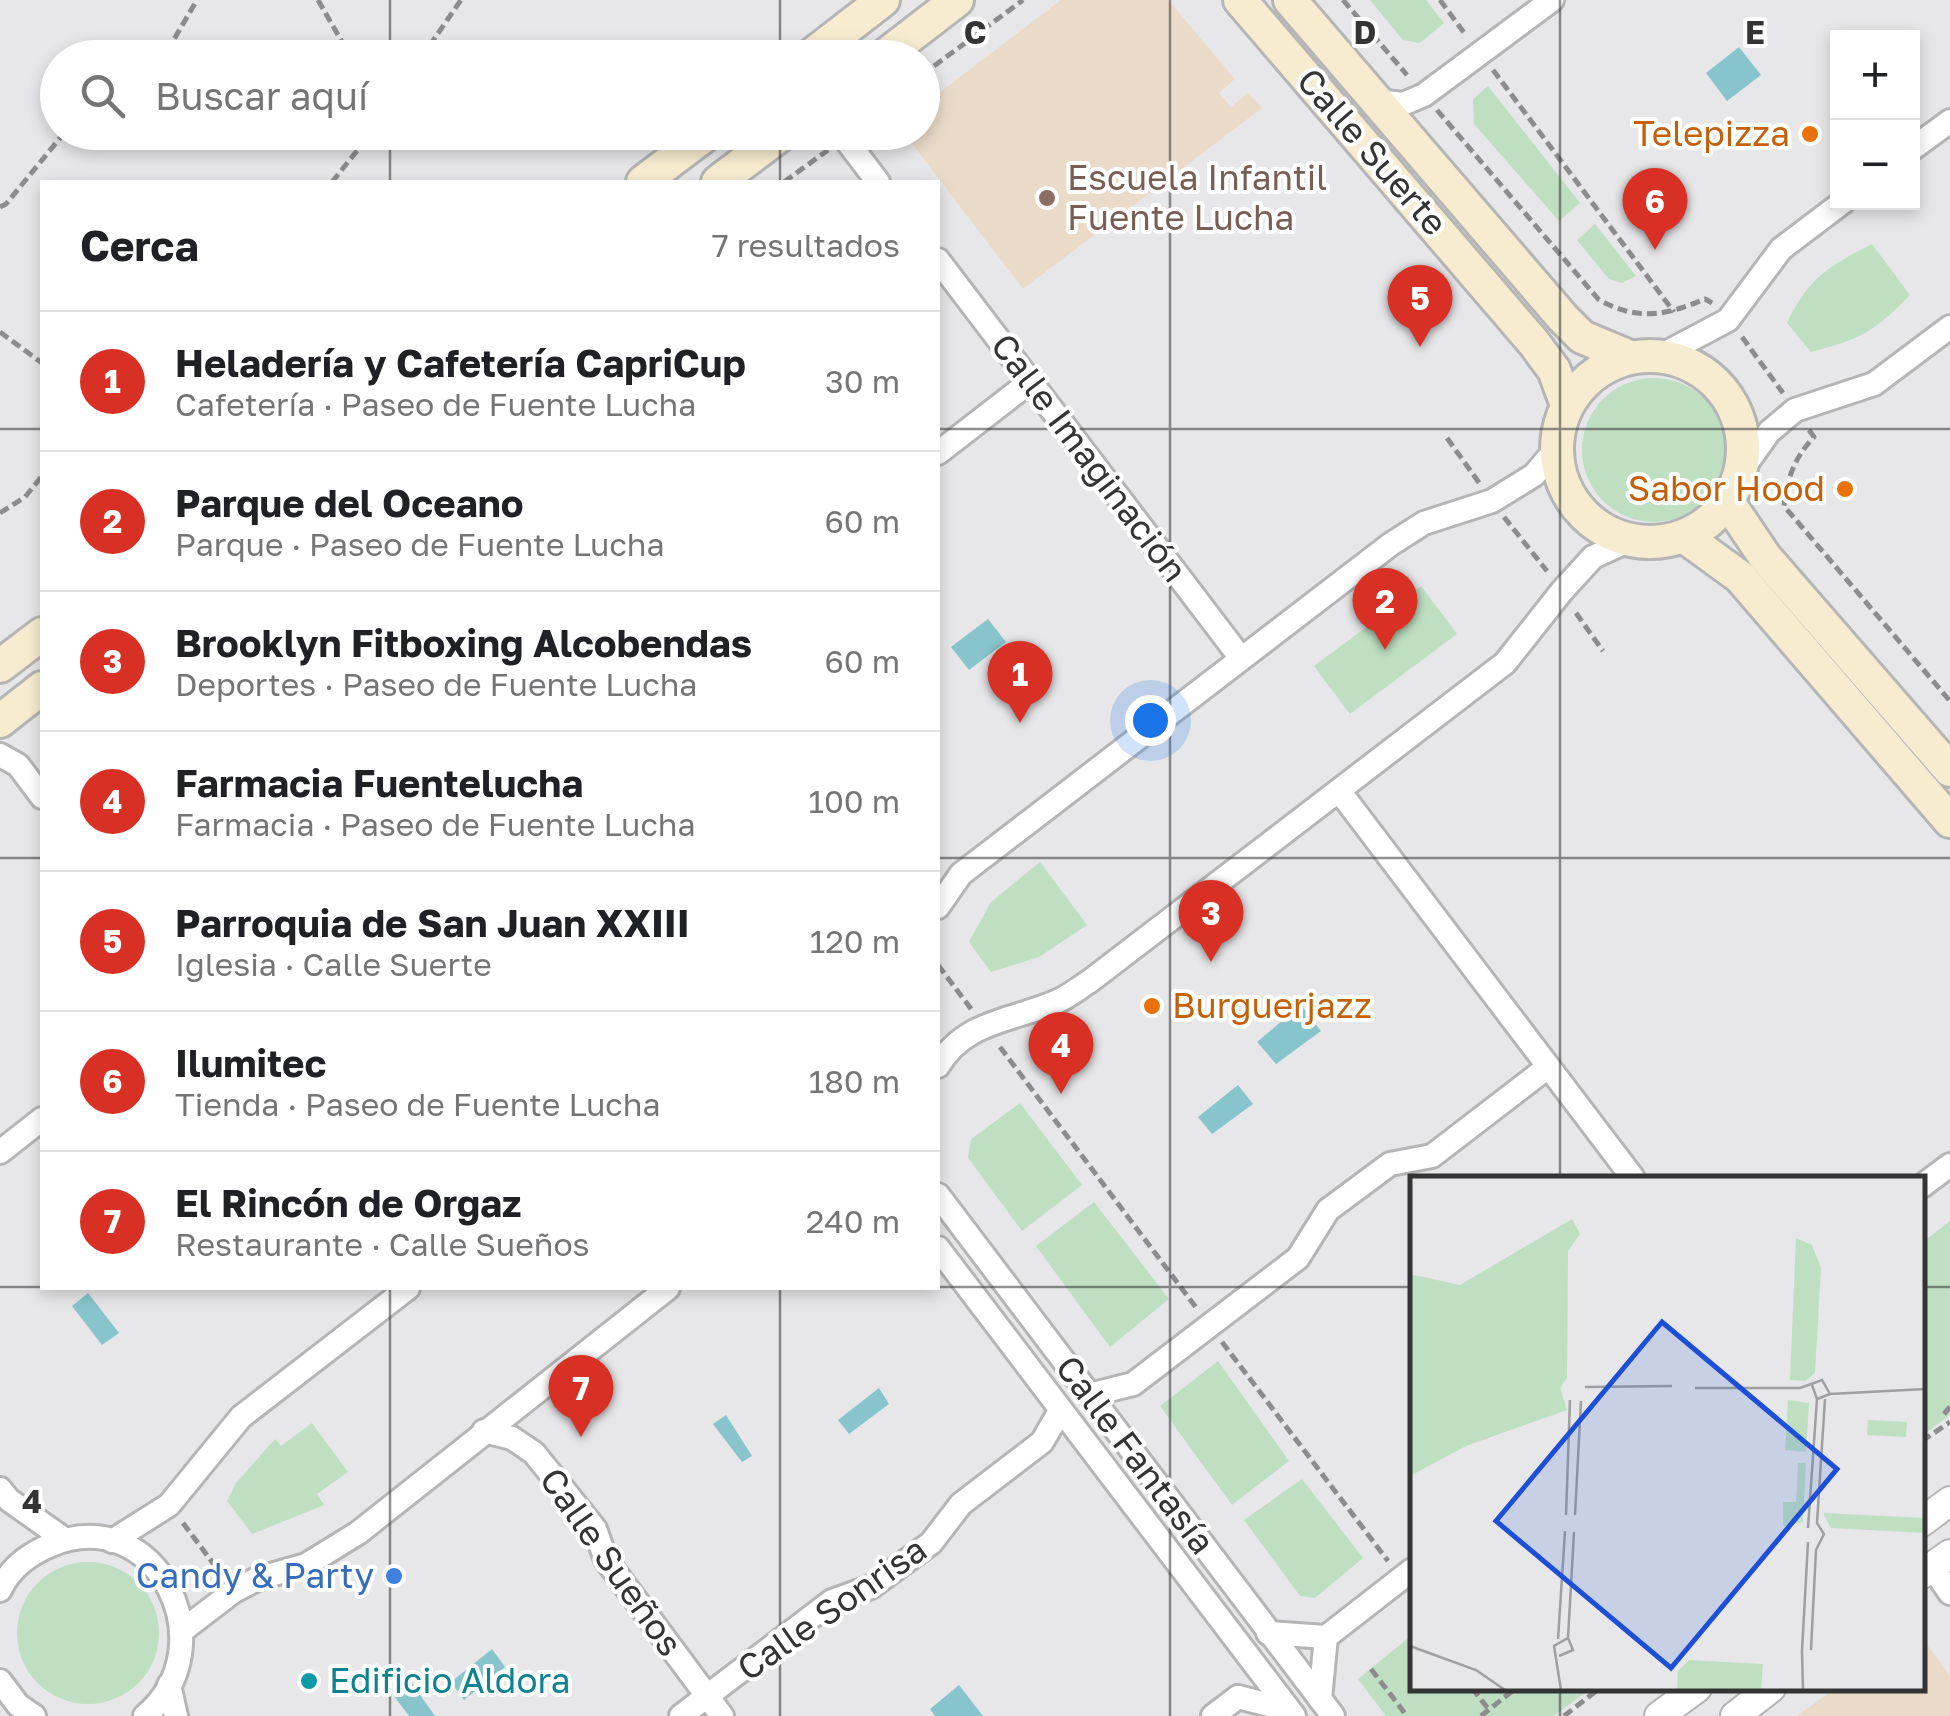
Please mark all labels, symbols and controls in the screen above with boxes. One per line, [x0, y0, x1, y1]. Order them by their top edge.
text: C [964, 13, 986, 51]
text: D [1354, 13, 1376, 51]
text: E [1745, 13, 1765, 51]
map controls [1830, 30, 1920, 210]
button: + [1830, 30, 1920, 120]
search box [40, 40, 940, 150]
street label: Calle Suerte [1289, 59, 1457, 243]
icon: search [75, 68, 130, 123]
text: Buscar aquí [155, 73, 368, 118]
place label: Telepizza [1633, 112, 1790, 154]
button: − [1830, 120, 1920, 210]
marker: Telepizza [1799, 123, 1821, 145]
place label: Escuela Infantil Fuente Lucha [1067, 156, 1327, 238]
pin: 6 [1622, 168, 1688, 250]
marker: Escuela Infantil Fuente Lucha [1036, 187, 1058, 209]
text: Cerca [80, 220, 199, 270]
text: 7 resultados [712, 226, 900, 264]
pin: 5 [1388, 264, 1452, 347]
street label: Calle Imaginación [983, 325, 1197, 590]
text: Heladería y Cafetería CapriCup [175, 340, 746, 385]
text: 1 [104, 362, 121, 400]
text: 30 m [825, 362, 900, 400]
text: Cafetería · Paseo de Fuente Lucha [175, 385, 696, 423]
place label: Sabor Hood [1628, 467, 1825, 509]
marker: Sabor Hood [1834, 478, 1856, 500]
text: Parque del Oceano [175, 480, 523, 525]
text: 2 [103, 502, 122, 540]
text: 60 m [824, 502, 900, 540]
text: Parque · Paseo de Fuente Lucha [175, 525, 665, 563]
pin: 2 [1352, 568, 1418, 650]
text: Brooklyn Fitboxing Alcobendas [175, 620, 752, 665]
pin: 1 [988, 640, 1052, 723]
text: 3 [103, 642, 122, 680]
text: 60 m [824, 642, 900, 680]
text: Deportes · Paseo de Fuente Lucha [175, 665, 697, 703]
your location [1125, 695, 1176, 746]
text: Farmacia Fuentelucha [175, 760, 583, 805]
text: 4 [102, 782, 123, 820]
text: 100 m [808, 782, 900, 820]
text: Farmacia · Paseo de Fuente Lucha [175, 805, 696, 843]
pin: 3 [1178, 880, 1244, 962]
text: Parroquia de San Juan XXIII [175, 900, 690, 945]
text: 5 [103, 922, 122, 960]
text: 120 m [810, 922, 900, 960]
text: Iglesia · Calle Suerte [175, 945, 492, 983]
place label: Burguerjazz [1172, 984, 1372, 1026]
marker: Burguerjazz [1141, 995, 1163, 1017]
pin: 4 [1028, 1012, 1094, 1094]
text: Ilumitec [175, 1040, 326, 1085]
text: 6 [102, 1062, 123, 1100]
text: 180 m [809, 1062, 900, 1100]
text: Tienda · Paseo de Fuente Lucha [175, 1085, 661, 1123]
inset map [1410, 1176, 1925, 1691]
text: El Rincón de Orgaz [175, 1180, 522, 1225]
text: 7 [104, 1202, 121, 1240]
text: 240 m [806, 1202, 900, 1240]
text: Restaurante · Calle Sueños [175, 1225, 590, 1263]
street label: Calle Fantasía [1048, 1347, 1224, 1562]
pin: 7 [548, 1354, 614, 1437]
street label: Calle Sueños [532, 1459, 692, 1663]
text: 4 [22, 1482, 42, 1520]
street label: Calle Sonrisa [729, 1528, 934, 1689]
place label: Candy & Party [136, 1554, 374, 1596]
marker: Candy & Party [383, 1565, 405, 1587]
place label: Edificio Aldora [329, 1659, 570, 1701]
marker: Edificio Aldora [298, 1670, 320, 1692]

